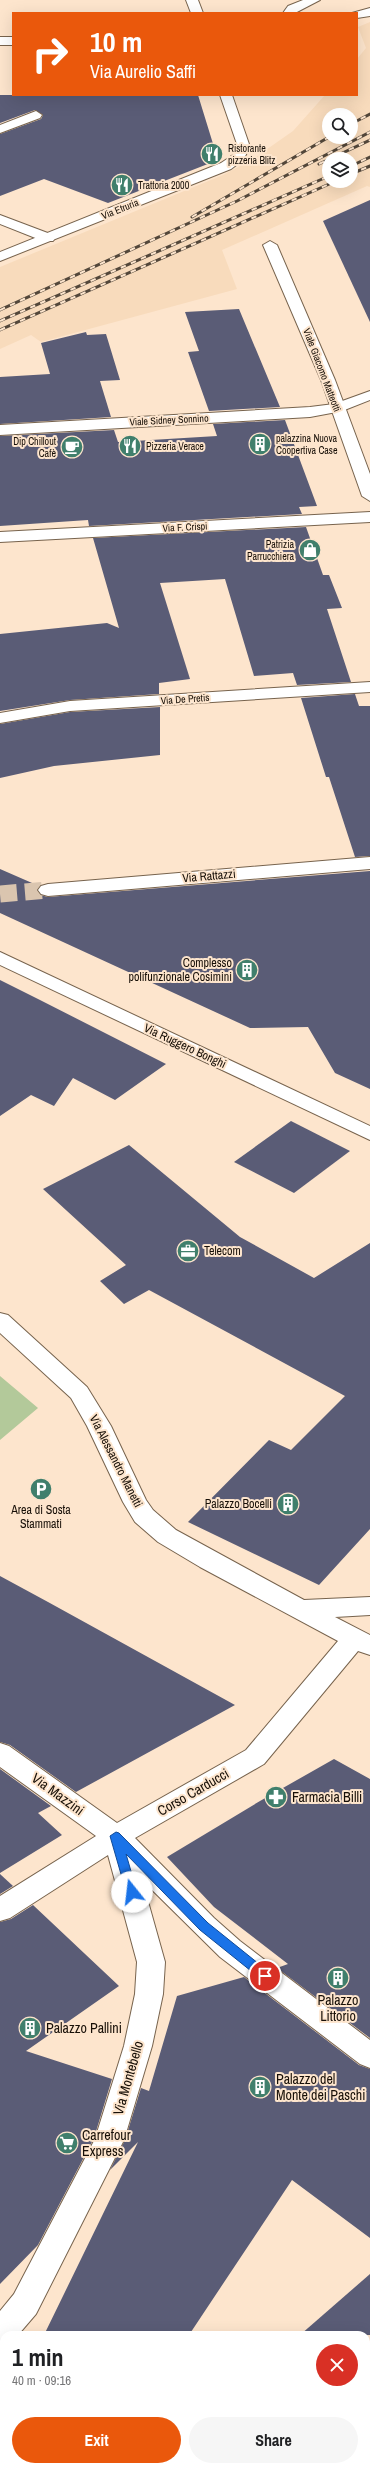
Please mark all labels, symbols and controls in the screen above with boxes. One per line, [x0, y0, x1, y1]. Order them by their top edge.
text: 10 m [90, 23, 142, 61]
icon: right [24, 28, 76, 80]
text: Via Aurelio Saffi [90, 59, 196, 84]
map controls [322, 108, 358, 188]
button: search [322, 108, 358, 144]
restaurant icon: Ristorante pizzeria Blitz [199, 141, 225, 167]
place label: Ristorante pizzeria Blitz [228, 142, 275, 167]
button: layers [322, 152, 358, 188]
restaurant icon: Trattoria 2000 [109, 172, 135, 198]
place label: Trattoria 2000 [138, 179, 190, 192]
street label: Via Etruria [99, 195, 141, 222]
street label: Viale Giacomo Matteotti [300, 326, 344, 414]
street label: Viale Sidney Sonnino [129, 411, 209, 429]
building icon: palazzina Nuova Coopertiva Case [247, 431, 273, 457]
place label: palazzina Nuova Coopertiva Case [276, 432, 338, 457]
restaurant icon: Pizzeria Verace [117, 433, 143, 459]
cafe icon: Dip Chillout Cafè [59, 434, 85, 460]
place label: Dip Chillout Cafè [13, 435, 57, 460]
place label: Pizzeria Verace [146, 440, 204, 453]
street label: Via F. Crispi [162, 519, 208, 535]
shop icon: Patrizia Parrucchiera [297, 537, 323, 563]
place label: Patrizia Parrucchiera [247, 538, 294, 563]
street label: Via De Pretis [160, 691, 210, 707]
street label: Via Rattazzi [182, 866, 236, 886]
place label: Complesso polifunzionale Cosimini [129, 955, 232, 985]
building icon: Complesso polifunzionale Cosimini [234, 957, 260, 983]
street label: Via Ruggero Bonghi [141, 1020, 229, 1072]
office icon: Telecom [175, 1238, 201, 1264]
place label: Telecom [204, 1243, 241, 1259]
street label: Via Alessandro Manetti [86, 1412, 146, 1510]
parking icon: Area di Sosta Stammati [28, 1476, 54, 1502]
building icon: Palazzo Bocelli [275, 1491, 301, 1517]
place label: Palazzo Bocelli [205, 1496, 272, 1512]
place label: Area di Sosta Stammati [10, 1502, 71, 1532]
street label: Corso Carducci [154, 1764, 232, 1820]
street label: Via Mazzini [28, 1769, 88, 1819]
pharmacy icon: Farmacia Billi [263, 1784, 289, 1810]
place label: Farmacia Billi [292, 1788, 362, 1806]
position arrow [111, 1871, 153, 1913]
pin [248, 1959, 282, 1993]
icon: arrive [254, 1965, 276, 1987]
building icon: Palazzo Littorio [325, 1965, 351, 1991]
place label: Palazzo Littorio [318, 1991, 358, 2025]
building icon: Palazzo Pallini [17, 2015, 43, 2041]
place label: Palazzo Pallini [46, 2019, 122, 2037]
street label: Via Montebello [109, 2039, 147, 2117]
place label: Palazzo del Monte dei Paschi [276, 2070, 365, 2104]
building icon: Palazzo del Monte dei Paschi [247, 2074, 273, 2100]
place label: Carrefour Express [82, 2126, 131, 2160]
supermarket icon: Carrefour Express [54, 2130, 80, 2156]
text: 1 min [12, 2341, 63, 2373]
button: close [316, 2344, 358, 2386]
text: 40 m · 09:16 [12, 2372, 71, 2389]
button: Exit [12, 2417, 181, 2463]
button: Share [189, 2417, 358, 2463]

